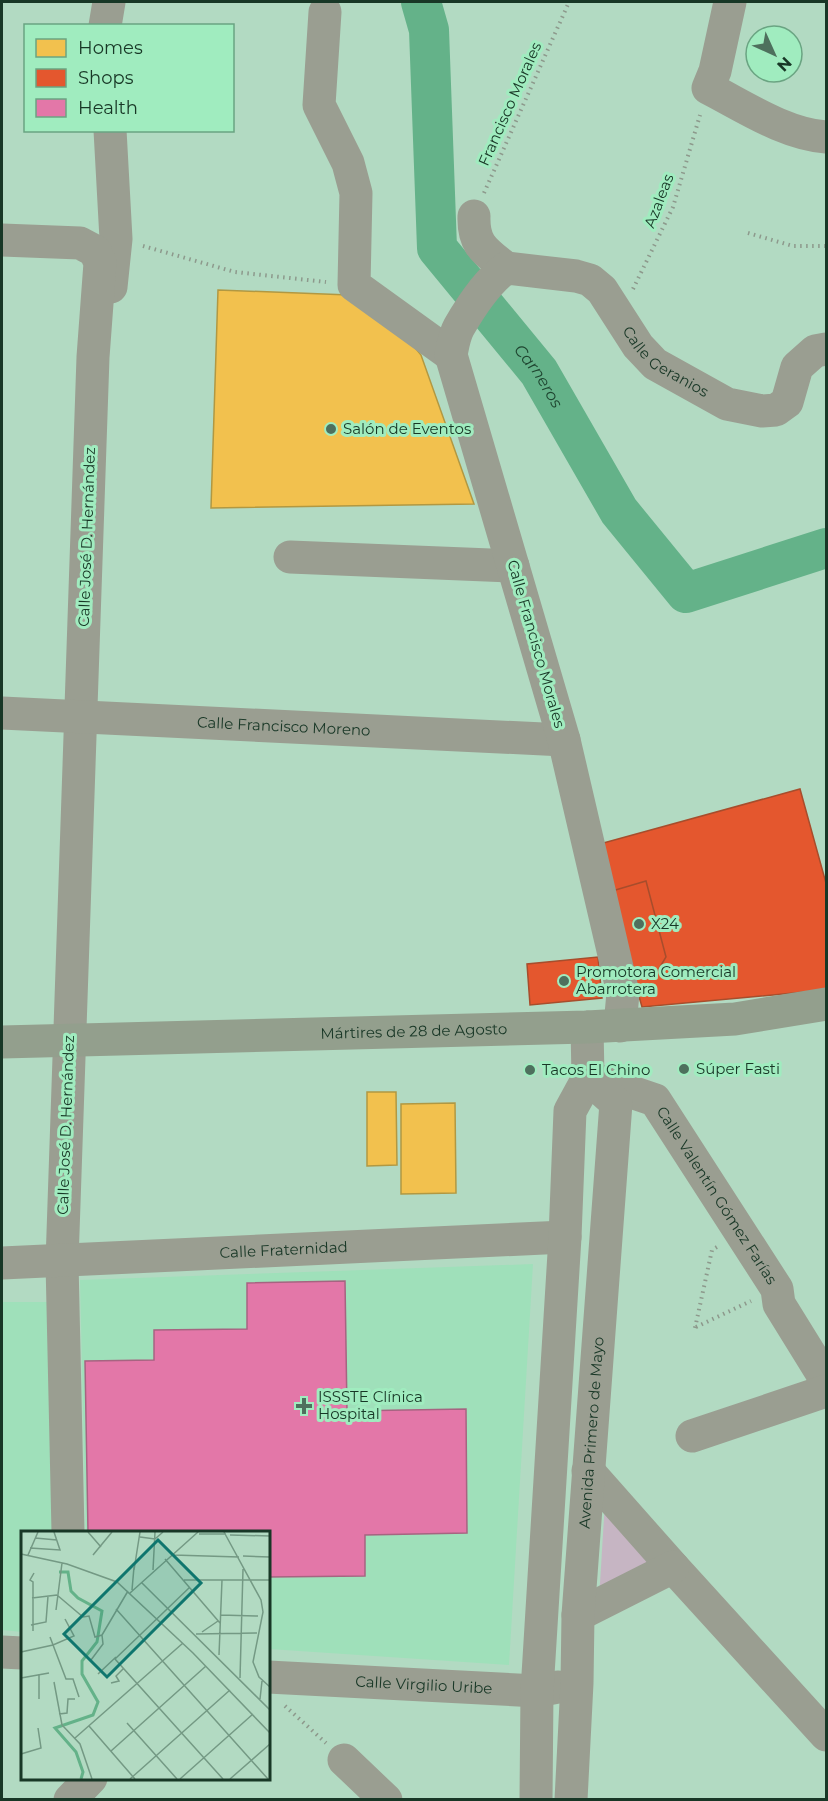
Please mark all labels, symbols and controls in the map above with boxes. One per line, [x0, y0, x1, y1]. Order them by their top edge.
legend [24, 24, 234, 132]
north arrow [744, 24, 804, 84]
text: Homes [78, 37, 143, 59]
street label: Francisco Morales [474, 39, 545, 169]
text: N [773, 53, 796, 76]
text: Shops [78, 67, 134, 89]
text: Health [78, 97, 138, 119]
street label: Azaleas [640, 171, 677, 231]
street label: Calle Geranios [619, 322, 712, 401]
water label: Carneros [510, 341, 567, 411]
place label: Salón de Eventos [343, 419, 471, 438]
marker: Salón de Eventos [324, 422, 338, 436]
street label: Calle José D. Hernández [74, 446, 99, 627]
street label: Calle Francisco Morales [503, 558, 570, 730]
street label: Calle Francisco Moreno [196, 712, 371, 740]
place label: X24 [651, 914, 679, 933]
marker: X24 [632, 917, 646, 931]
place label: Promotora Comercial Abarrotera [576, 962, 736, 998]
marker: Promotora Comercial Abarrotera [557, 974, 571, 988]
street label: Mártires de 28 de Agosto [320, 1019, 508, 1043]
street label: Calle José D. Hernández [53, 1034, 78, 1215]
place label: Súper Fasti [696, 1059, 780, 1078]
place label: Tacos El Chino [542, 1060, 650, 1079]
marker: Súper Fasti [677, 1062, 691, 1076]
marker: Tacos El Chino [523, 1063, 537, 1077]
street label: Calle Valentín Gómez Farías [653, 1103, 782, 1288]
street label: Calle Fraternidad [219, 1237, 348, 1262]
street label: Avenida Primero de Mayo [574, 1336, 608, 1529]
place label: ISSSTE Clínica Hospital [318, 1387, 423, 1423]
marker: ISSSTE Clínica Hospital [295, 1397, 313, 1415]
inset map [21, 1531, 270, 1780]
street label: Calle Virgilio Uribe [355, 1672, 493, 1698]

